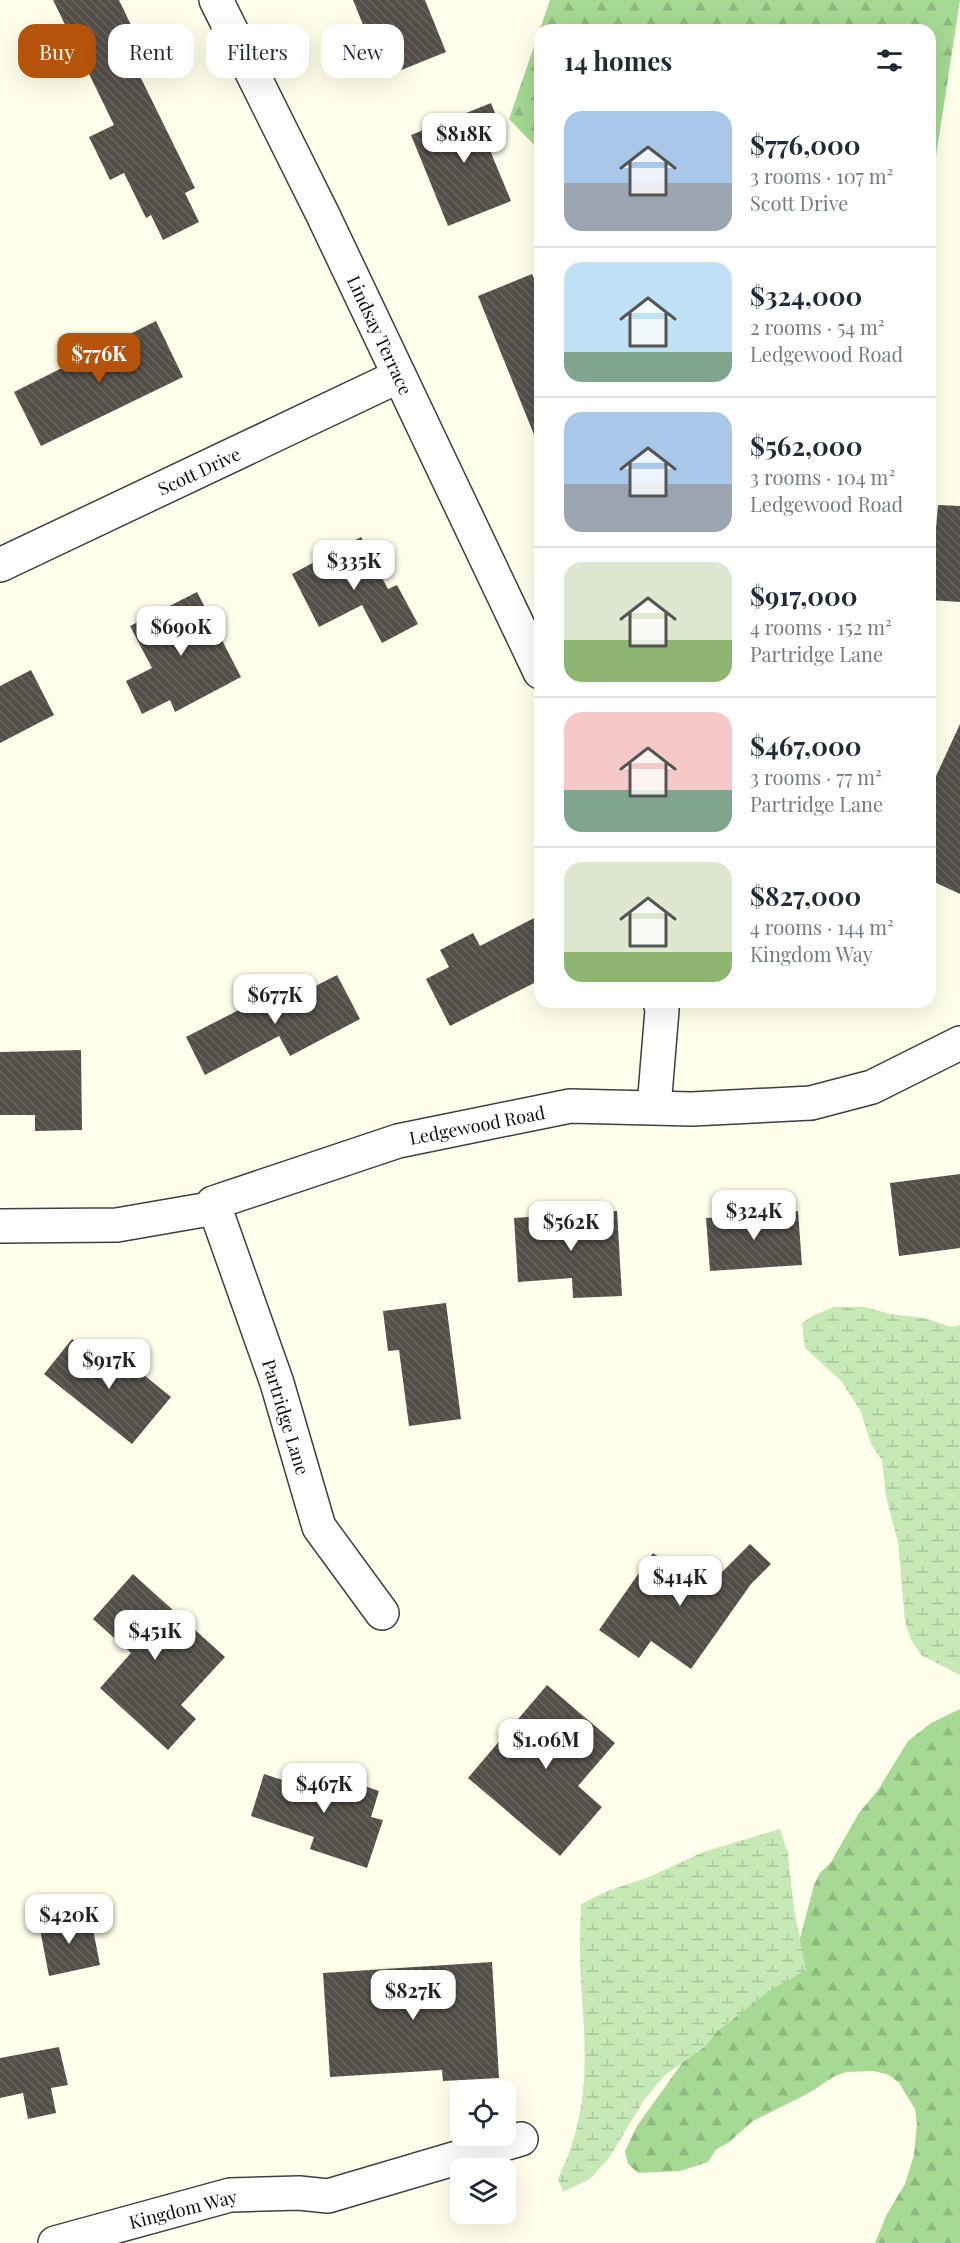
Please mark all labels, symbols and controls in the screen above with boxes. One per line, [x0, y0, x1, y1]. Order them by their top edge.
chip: Buy [18, 24, 96, 78]
chip: Rent [108, 24, 194, 78]
chip: Filters [206, 24, 309, 78]
chip: New [321, 24, 404, 78]
text: 14 homes [564, 43, 672, 78]
icon: filters [873, 44, 906, 77]
pin: $818K [422, 113, 506, 164]
text: $818K [436, 119, 492, 146]
text: $776,000 [750, 127, 861, 162]
icon: home [612, 135, 684, 207]
text: 3 rooms · 107 m² [750, 162, 893, 189]
text: Scott Drive [750, 189, 848, 216]
street label: Lindsay Terrace [342, 271, 418, 399]
text: $324,000 [750, 278, 862, 313]
icon: home [612, 286, 684, 358]
text: 2 rooms · 54 m² [750, 313, 885, 340]
pin: $776K [57, 333, 141, 384]
text: $776K [71, 339, 127, 366]
text: Ledgewood Road [750, 340, 903, 367]
text: $562,000 [750, 428, 862, 463]
icon: home [612, 436, 684, 508]
street label: Scott Drive [154, 441, 244, 501]
text: 3 rooms · 104 m² [750, 463, 895, 490]
text: Ledgewood Road [750, 490, 903, 517]
pin: $335K [312, 540, 396, 591]
text: $335K [327, 546, 381, 573]
text: $917,000 [750, 578, 857, 613]
icon: home [612, 586, 684, 658]
pin: $690K [139, 606, 223, 657]
text: $690K [151, 612, 211, 639]
text: 4 rooms · 152 m² [750, 613, 892, 640]
text: Partridge Lane [750, 640, 883, 667]
text: $467,000 [750, 728, 861, 763]
icon: home [612, 736, 684, 808]
text: 3 rooms · 77 m² [750, 763, 882, 790]
text: Partridge Lane [750, 790, 883, 817]
text: $827,000 [750, 878, 861, 913]
icon: home [612, 886, 684, 958]
text: 4 rooms · 144 m² [750, 913, 894, 940]
text: Kingdom Way [750, 940, 873, 967]
pin: $677K [233, 974, 317, 1025]
text: $677K [247, 980, 303, 1007]
street label: Ledgewood Road [407, 1100, 547, 1150]
pin: $324K [712, 1190, 796, 1241]
text: $324K [726, 1196, 782, 1223]
pin: $562K [529, 1201, 613, 1252]
text: $562K [543, 1207, 599, 1234]
pin: $917K [67, 1339, 151, 1390]
text: $917K [82, 1345, 136, 1372]
street label: Partridge Lane [257, 1356, 315, 1478]
pin: $414K [638, 1556, 722, 1607]
text: $414K [653, 1562, 707, 1589]
pin: $451K [113, 1610, 197, 1661]
text: $451K [128, 1616, 182, 1643]
pin: $1.06M [497, 1719, 595, 1770]
text: $1.06M [512, 1725, 580, 1752]
pin: $467K [282, 1763, 366, 1814]
text: $467K [296, 1769, 352, 1796]
pin: $420K [27, 1894, 111, 1945]
text: $420K [39, 1900, 99, 1927]
pin: $827K [371, 1970, 455, 2021]
text: $827K [385, 1976, 441, 2003]
map controls [450, 2080, 516, 2224]
button: locate [450, 2080, 516, 2146]
button: layers [450, 2158, 516, 2224]
street label: Kingdom Way [127, 2184, 239, 2234]

